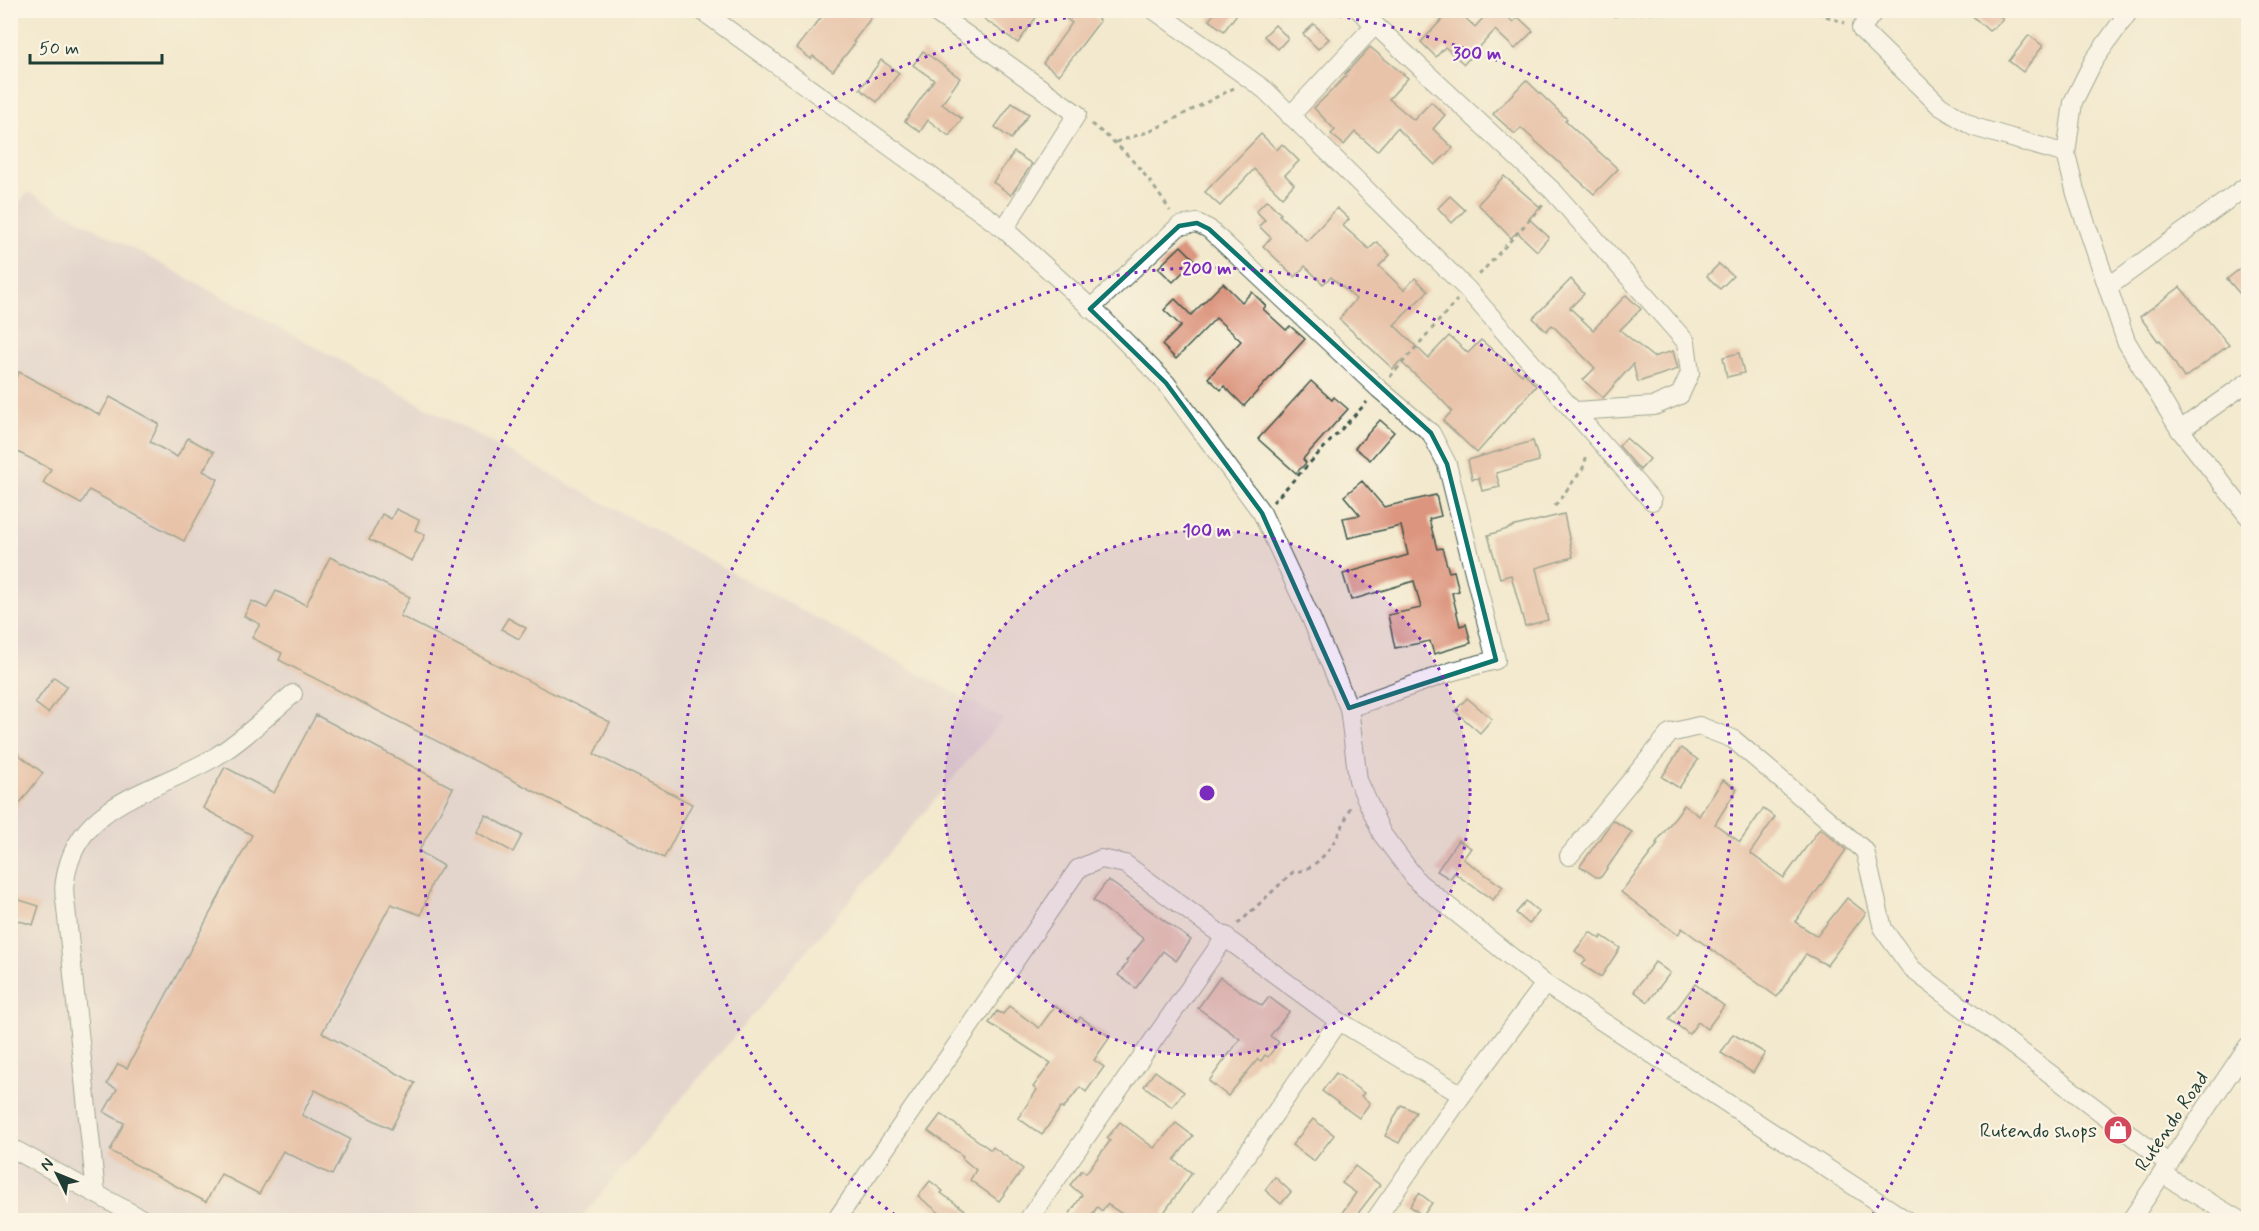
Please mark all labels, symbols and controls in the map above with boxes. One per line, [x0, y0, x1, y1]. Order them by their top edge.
scale bar [30, 27, 162, 65]
text: 50 m [39, 37, 79, 61]
text: 300 m [1453, 42, 1501, 66]
text: 200 m [1182, 257, 1232, 281]
text: 100 m [1183, 519, 1231, 543]
centre of rings [1197, 783, 1217, 803]
street label: Rutendo Road [2129, 1067, 2216, 1177]
shop icon: Rutendo shops [2102, 1114, 2134, 1146]
place label: Rutendo shops [1980, 1118, 2097, 1145]
north arrow [27, 1144, 87, 1204]
text: N [36, 1154, 58, 1176]

